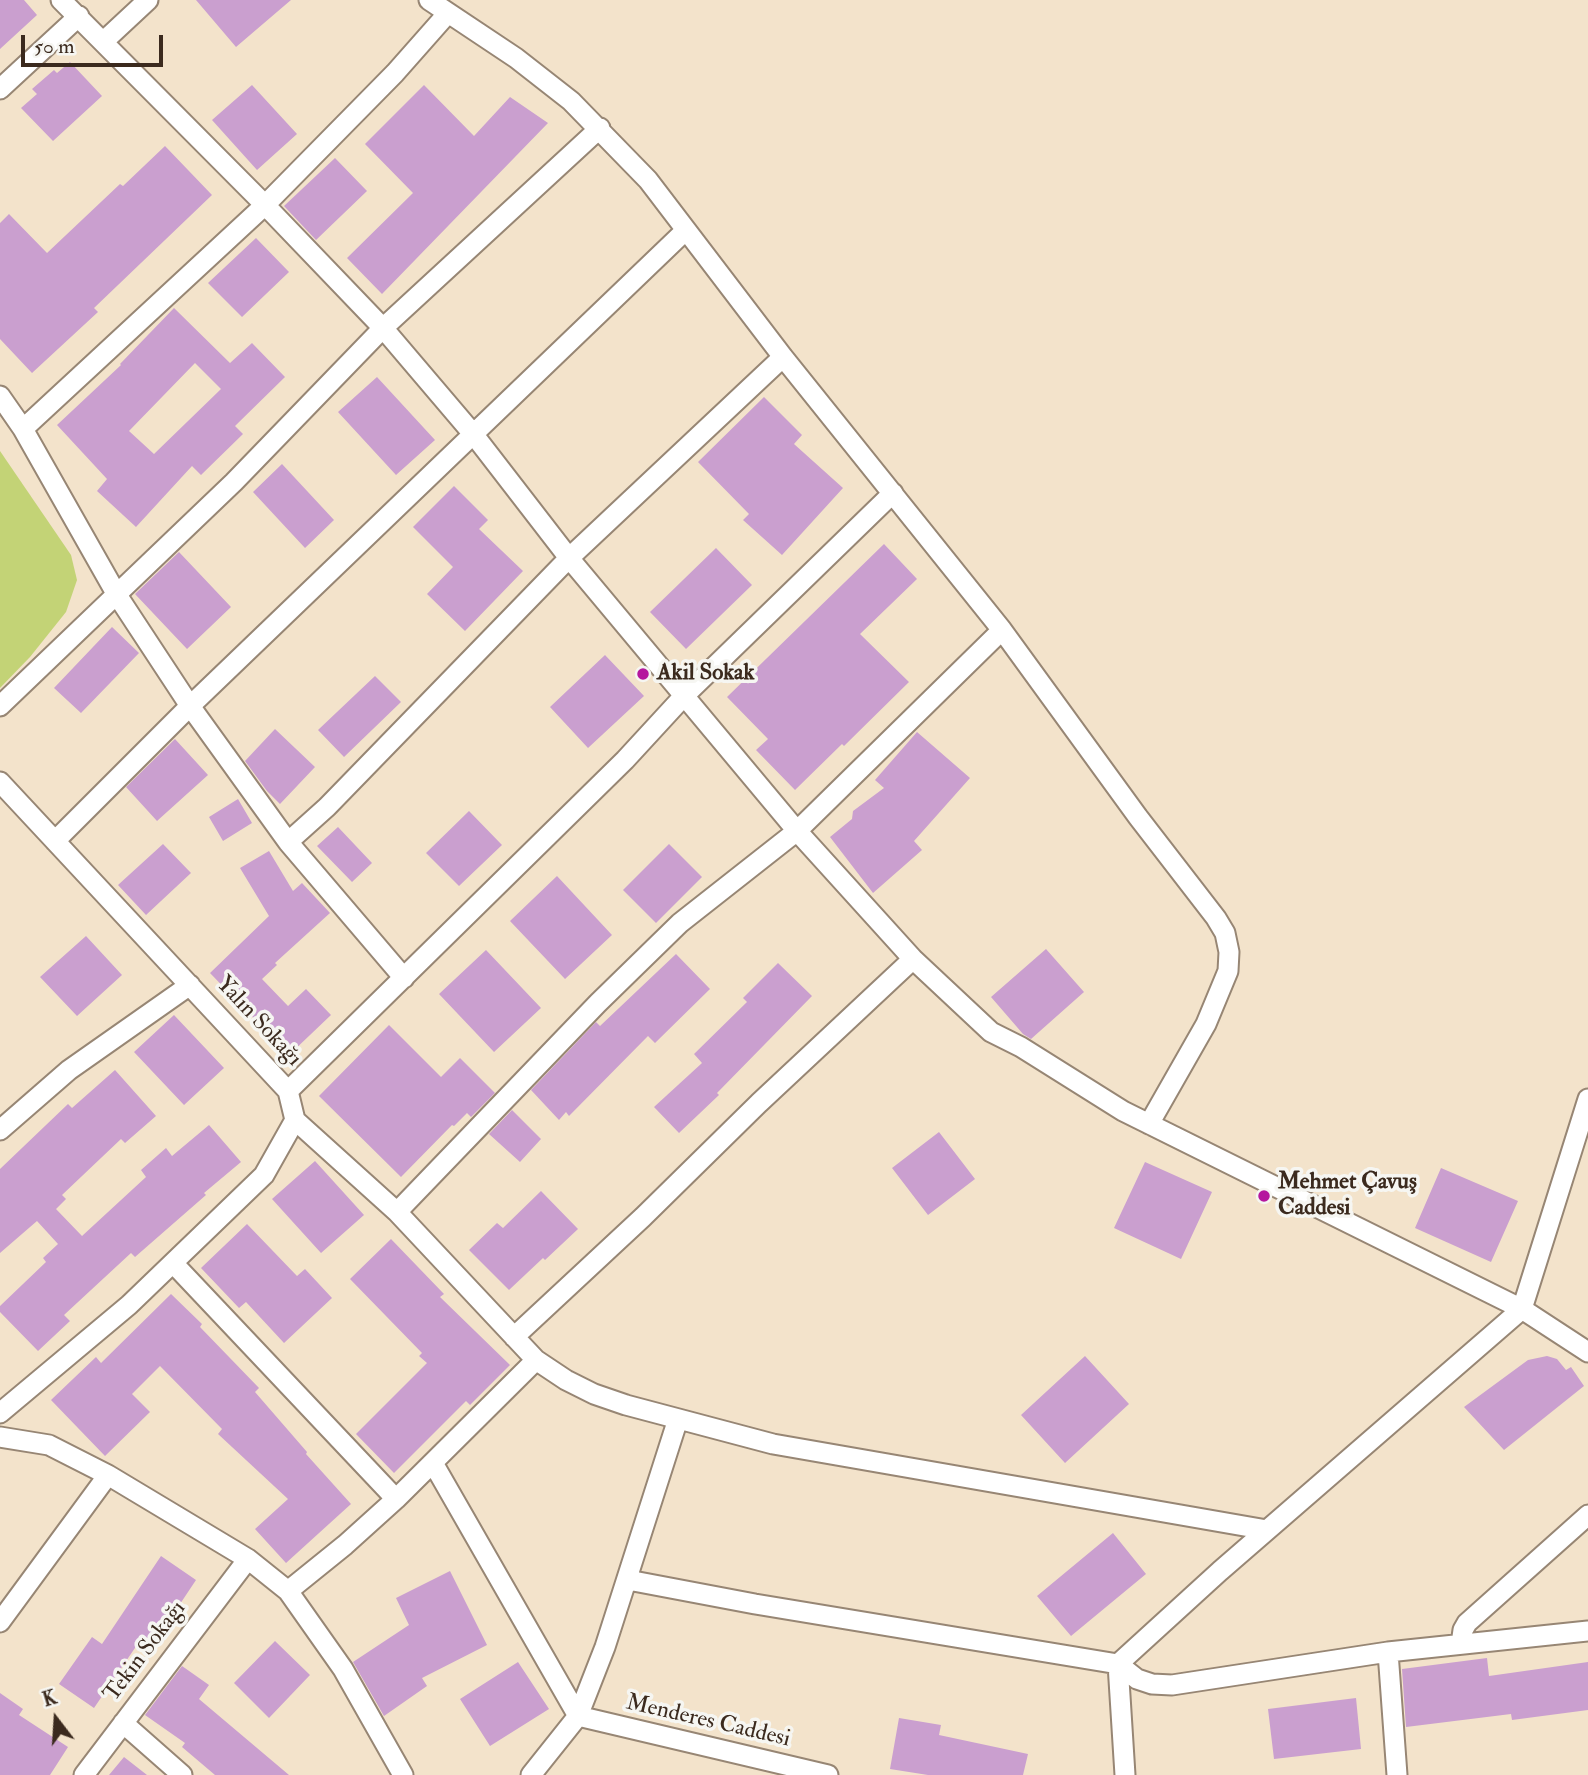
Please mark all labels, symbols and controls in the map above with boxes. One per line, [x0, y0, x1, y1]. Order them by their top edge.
scale bar [24, 21, 166, 65]
text: 50 m [34, 33, 75, 60]
place label: Akil Sokak [657, 660, 755, 688]
marker: Akil Sokak [635, 666, 651, 682]
street label: Yalın Sokağı [209, 971, 307, 1073]
place label: Mehmet Çavuş Caddesi [1278, 1169, 1417, 1223]
marker: Mehmet Çavuş Caddesi [1256, 1188, 1272, 1204]
street label: Tekin Sokağı [99, 1596, 193, 1708]
north arrow [21, 1684, 91, 1754]
text: K [40, 1686, 60, 1712]
street label: Menderes Caddesi [623, 1690, 793, 1754]

